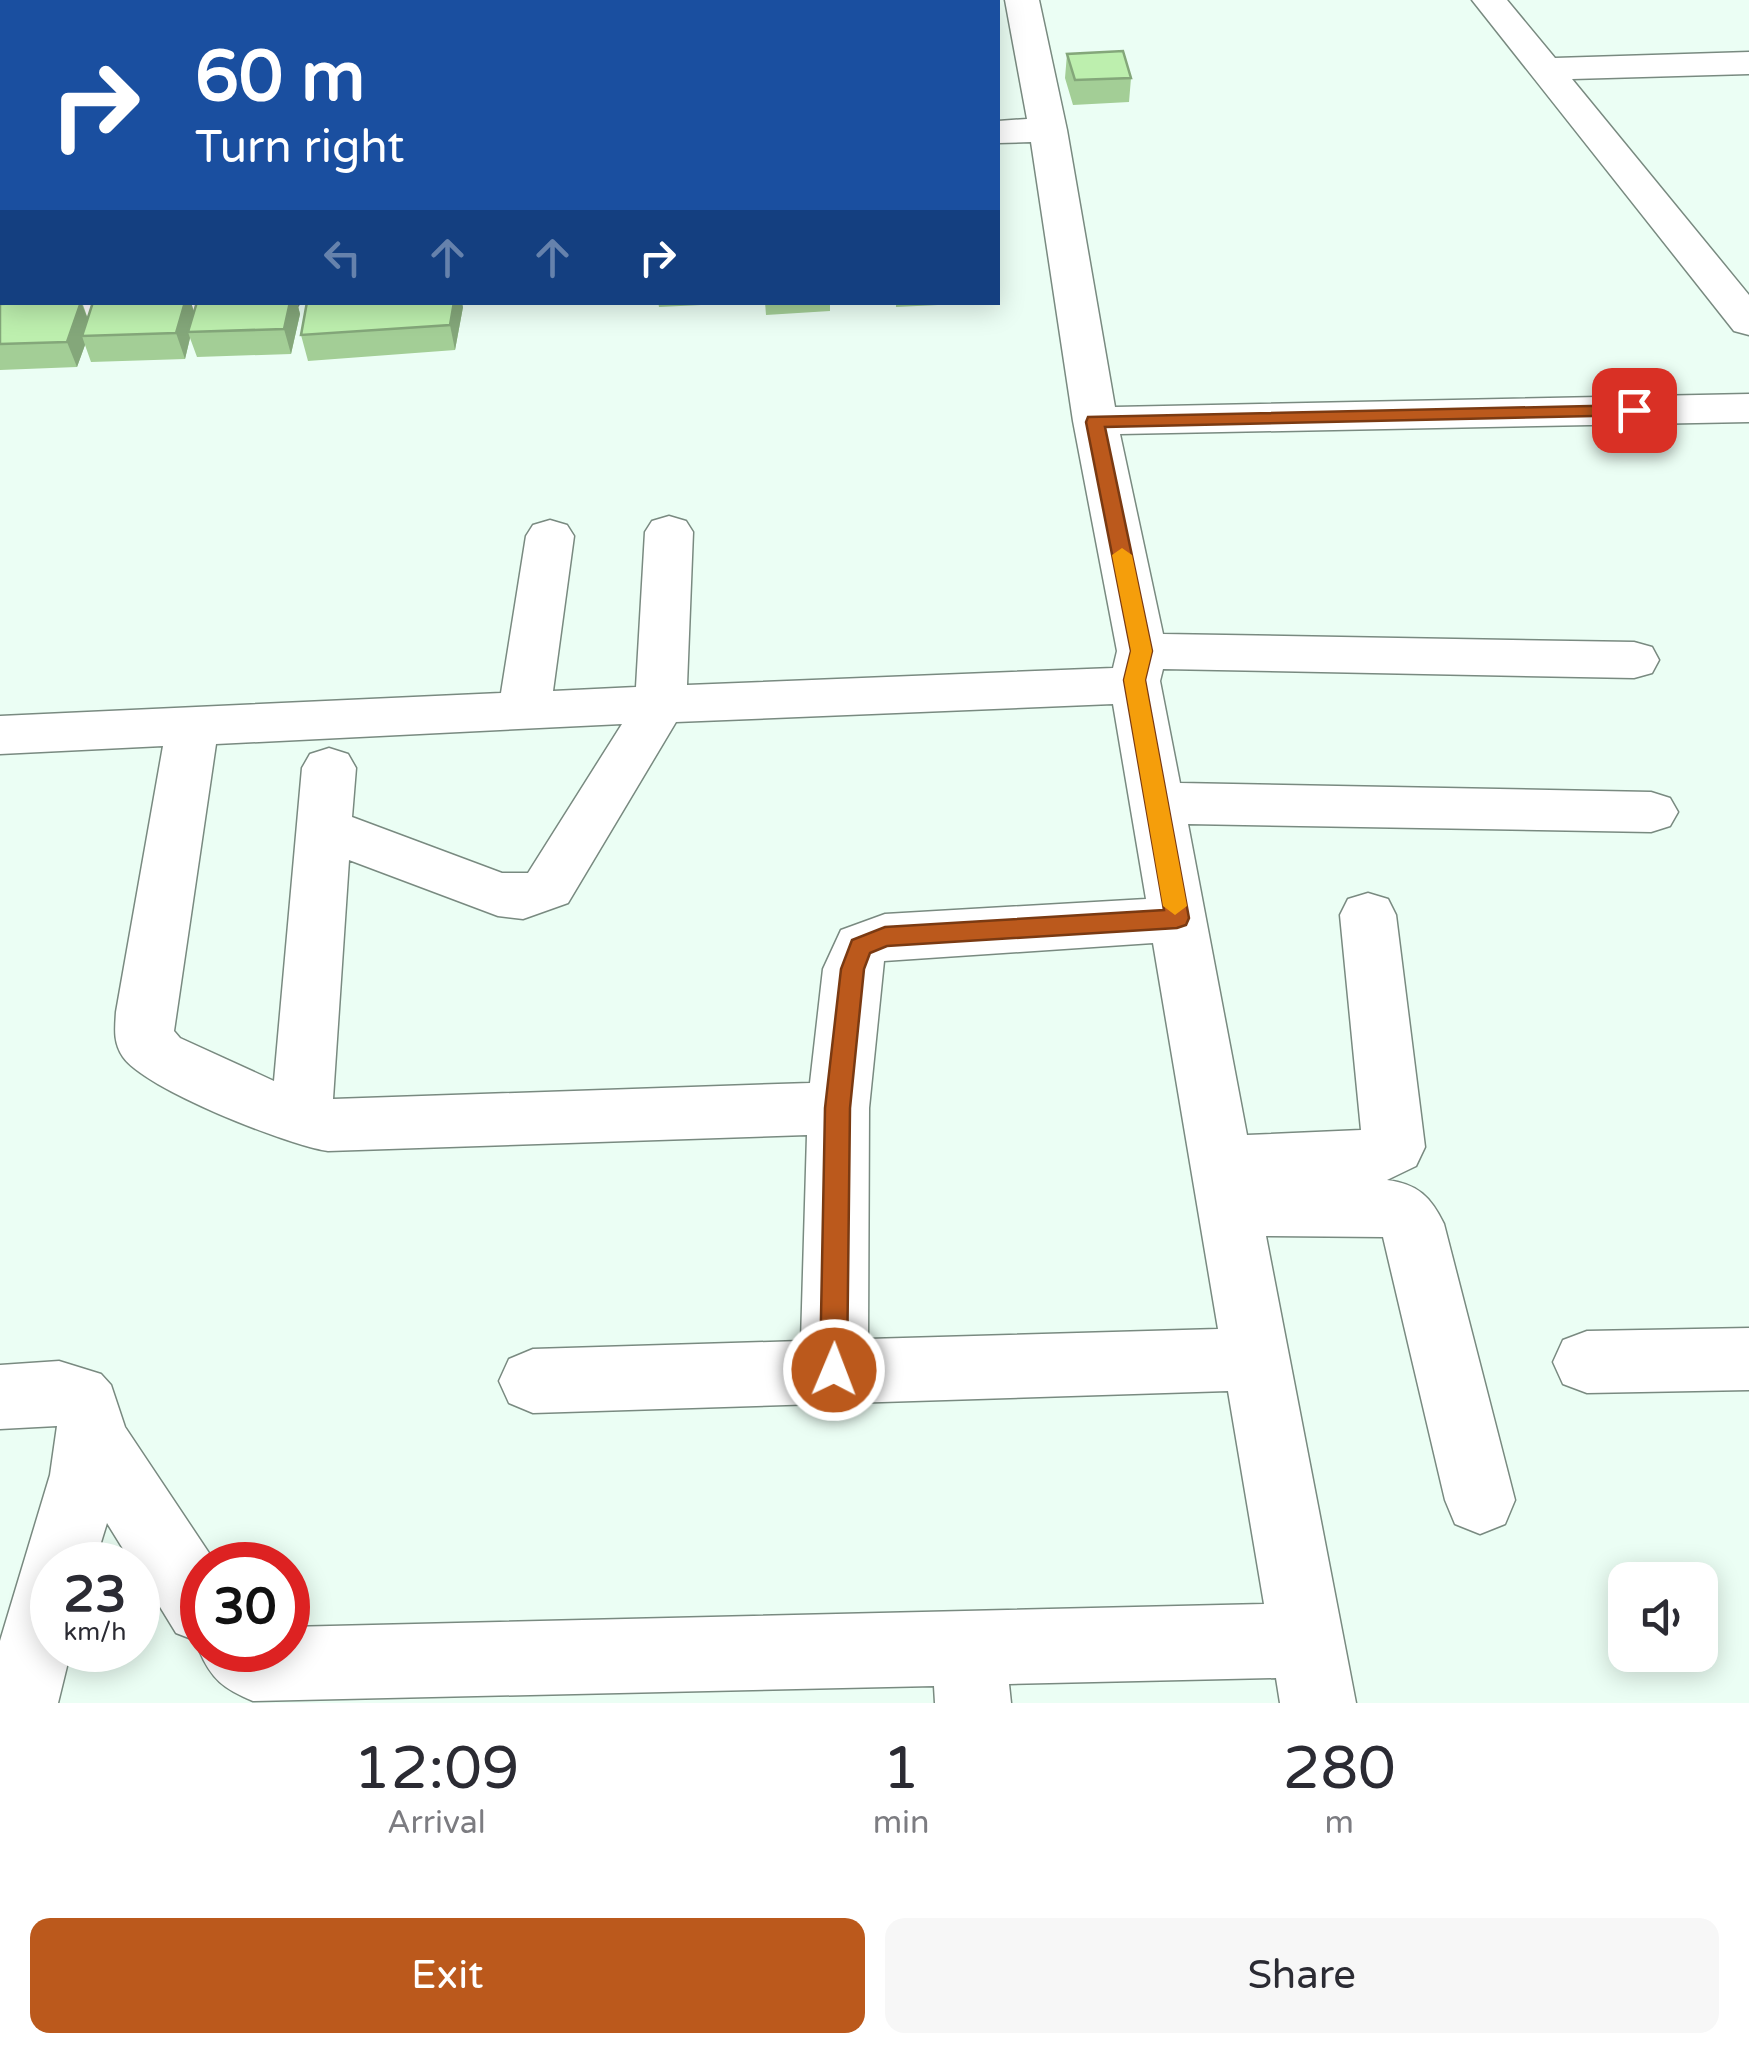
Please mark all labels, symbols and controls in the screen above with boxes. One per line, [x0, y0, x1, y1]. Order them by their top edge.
text: 60 m [195, 36, 365, 120]
icon: right [30, 40, 160, 170]
text: Turn right [195, 121, 404, 175]
icon: left [315, 230, 370, 285]
icon: ahead [420, 230, 475, 285]
icon: ahead [525, 230, 580, 285]
icon: right [630, 230, 685, 285]
pin [1592, 368, 1677, 453]
icon: arrive [1607, 383, 1662, 438]
position arrow [782, 1318, 886, 1422]
speed limit sign: 30 [180, 1542, 310, 1672]
map controls [1608, 1562, 1718, 1672]
button: sound [1608, 1562, 1718, 1672]
text: 23 [64, 1565, 126, 1625]
text: km/h [64, 1617, 126, 1647]
text: 12:09 [353, 1733, 520, 1805]
text: 1 [882, 1733, 920, 1805]
text: 280 [1283, 1733, 1396, 1805]
text: Arrival [387, 1804, 486, 1842]
text: min [873, 1804, 930, 1842]
text: m [1325, 1804, 1354, 1842]
button: Exit [30, 1918, 865, 2033]
button: Share [885, 1918, 1719, 2033]

